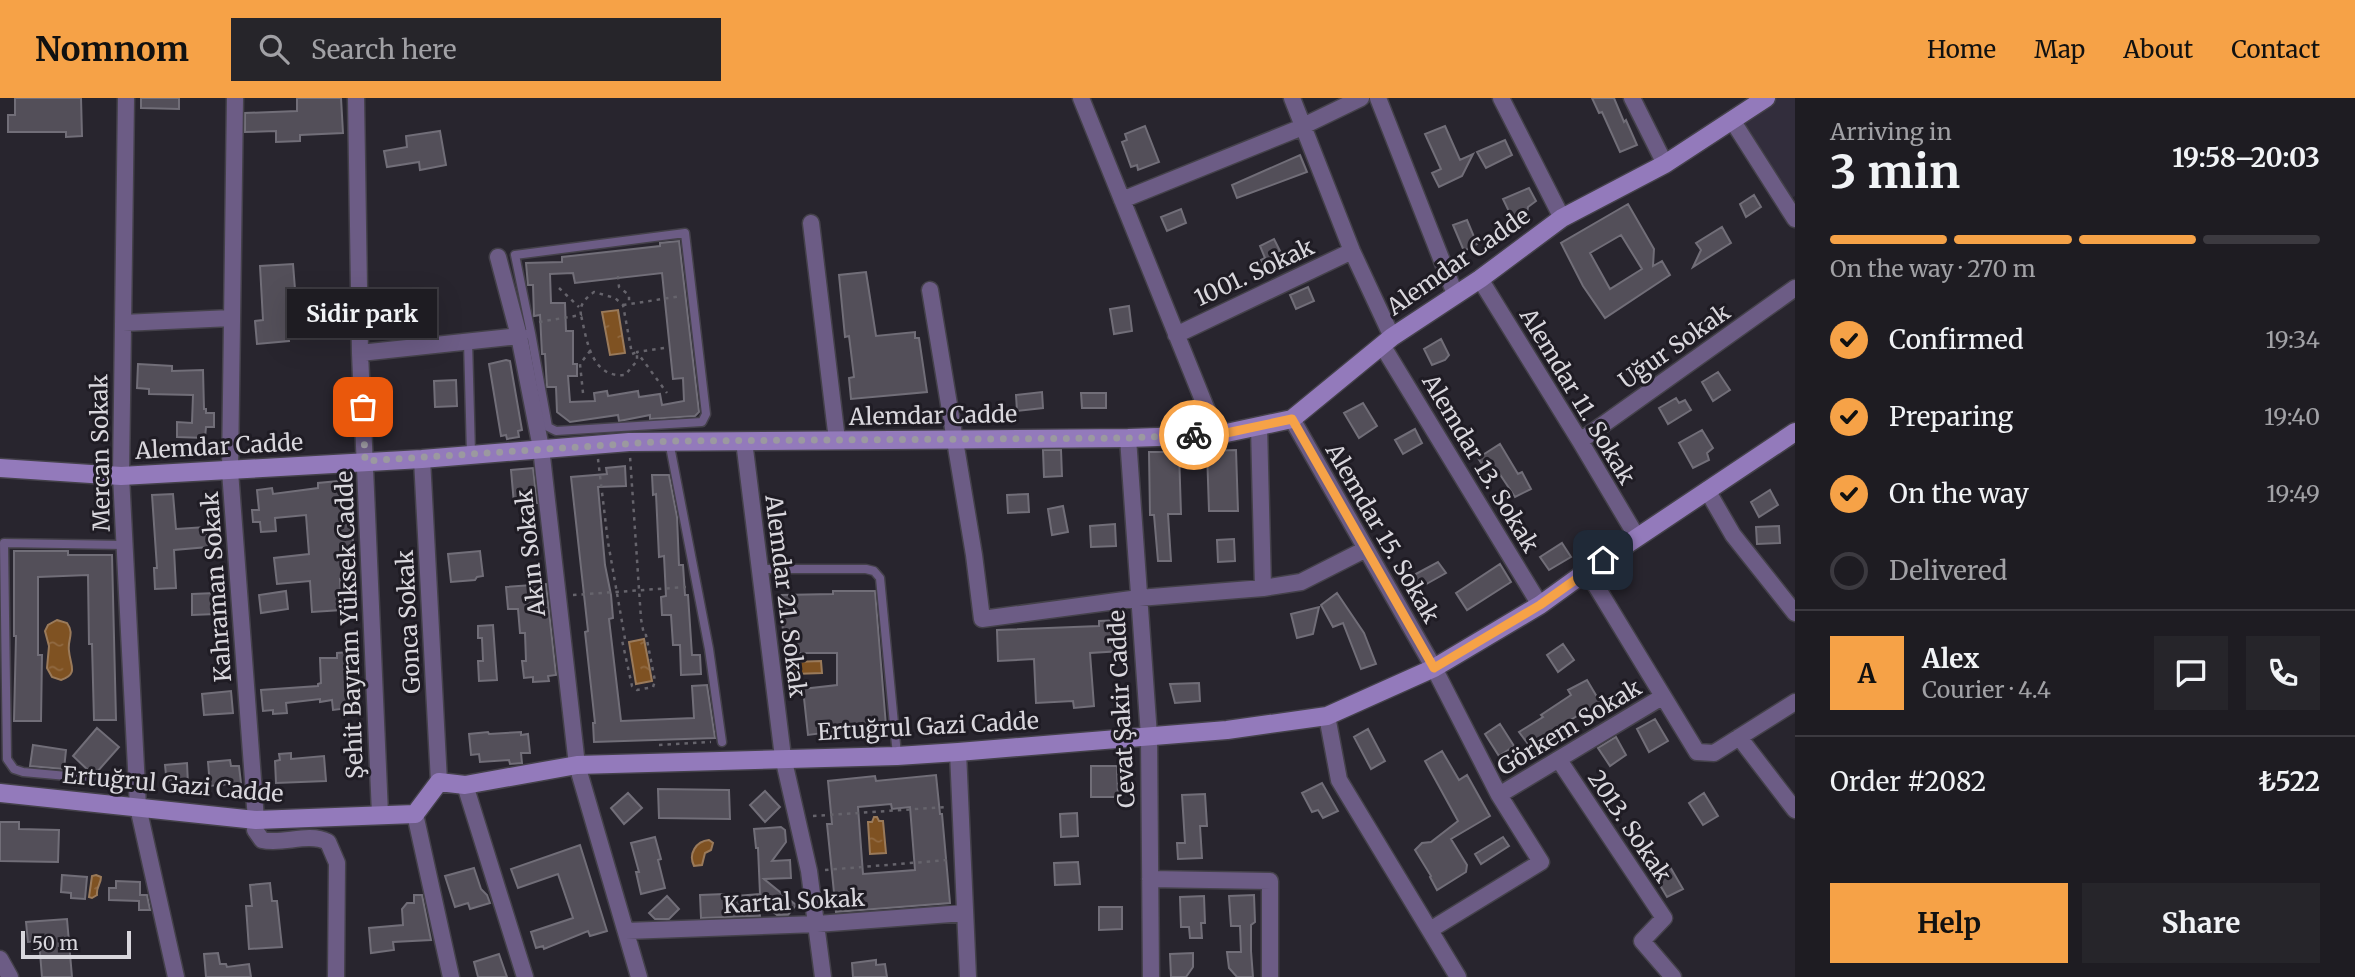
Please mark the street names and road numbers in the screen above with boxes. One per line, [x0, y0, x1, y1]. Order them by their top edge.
street label: Alemdar Cadde [1380, 201, 1535, 322]
street label: 1001. Sokak [1190, 232, 1319, 312]
street label: Uğur Sokak [1613, 297, 1736, 395]
street label: Alemdar 11. Sokak [1513, 302, 1642, 490]
street label: Alemdar 13. Sokak [1416, 368, 1546, 558]
street label: Mercan Sokak [84, 374, 116, 532]
street label: Alemdar Cadde [848, 399, 1017, 431]
street label: Alemdar Cadde [133, 427, 304, 465]
street label: Alemdar 15. Sokak [1319, 437, 1446, 628]
street label: Şehit Bayram Yüksek Cadde [329, 470, 369, 780]
street label: Akın Sokak [509, 488, 551, 619]
street label: Kahraman Sokak [195, 490, 237, 683]
street label: Alemdar 21. Sokak [759, 492, 813, 699]
street label: Gonca Sokak [390, 549, 426, 695]
street label: Cevat Şakir Cadde [1101, 609, 1141, 809]
street label: Görkem Sokak [1492, 672, 1647, 781]
street label: Ertuğrul Gazi Cadde [817, 706, 1039, 746]
street label: Ertuğrul Gazi Cadde [61, 760, 285, 808]
street label: 2013. Sokak [1582, 764, 1678, 888]
street label: Kartal Sokak [722, 883, 866, 919]

